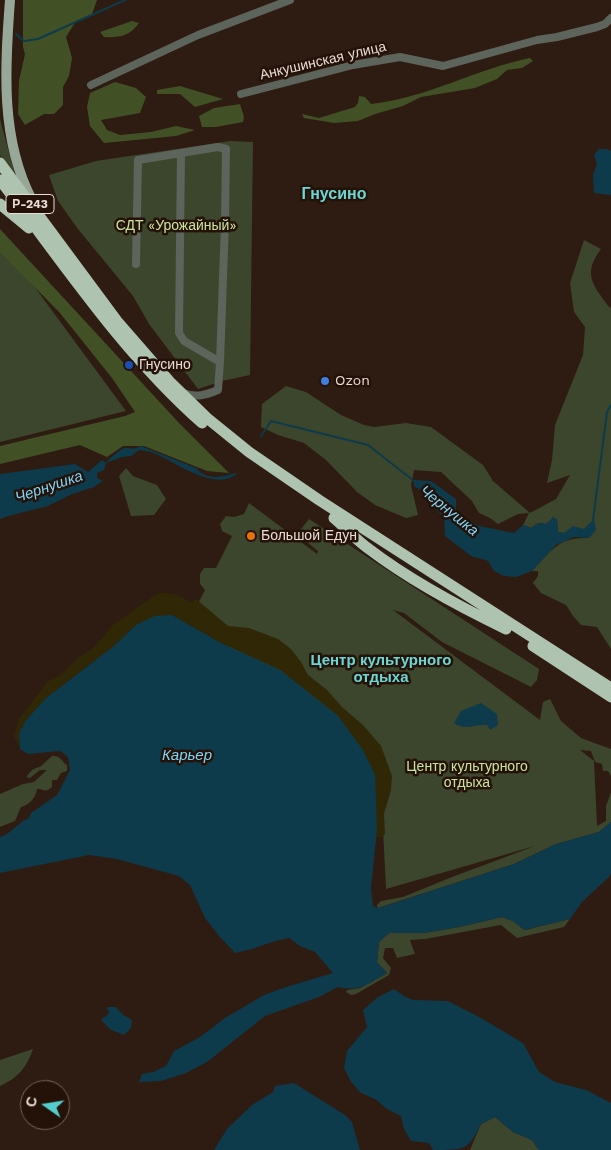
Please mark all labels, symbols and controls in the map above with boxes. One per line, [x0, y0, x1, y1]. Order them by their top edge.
street label: Анкушинская улица [258, 38, 388, 84]
district label: Гнусино [301, 184, 367, 204]
road number: Р-243 [6, 194, 54, 213]
park label: СДТ «Урожайный» [116, 218, 236, 234]
place label: Гнусино [139, 357, 191, 373]
marker: Гнусино [123, 359, 135, 371]
place label: Ozon [335, 373, 370, 389]
marker: Ozon [319, 375, 331, 387]
water label: Чернушка [13, 467, 85, 507]
water label: Чернушка [416, 482, 482, 540]
place label: Большой Едун [261, 528, 357, 544]
marker: Большой Едун [245, 530, 257, 542]
district label: Центр культурного отдыха [311, 652, 451, 687]
water label: Карьер [162, 747, 212, 765]
park label: Центр культурного отдыха [406, 759, 528, 792]
north arrow [20, 1080, 70, 1130]
text: С [22, 1095, 40, 1109]

